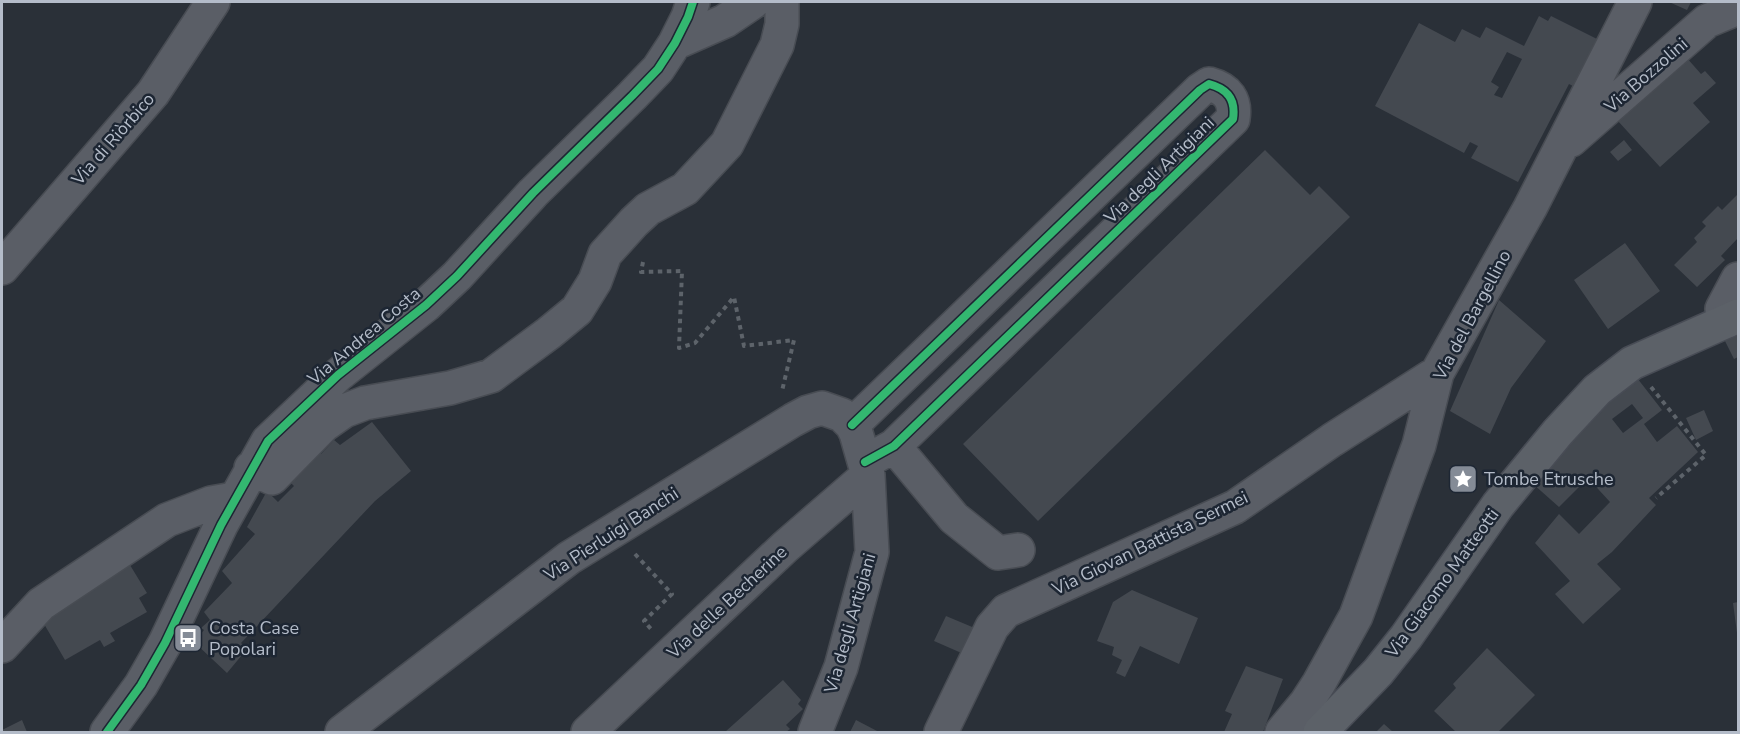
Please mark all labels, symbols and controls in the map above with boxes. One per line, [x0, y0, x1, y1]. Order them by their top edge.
street label: Via Bozzolini [1598, 32, 1693, 119]
street label: Via di Riòrbico [65, 88, 160, 191]
street label: Via degli Artigiani [1098, 111, 1219, 230]
street label: Via del Bargellino [1427, 246, 1516, 385]
street label: Via Andrea Costa [302, 282, 426, 391]
place icon: Tombe Etrusche [1447, 463, 1479, 495]
place label: Tombe Etrusche [1484, 467, 1614, 491]
street label: Via Pierluigi Banchi [538, 481, 683, 587]
street label: Via Giovan Battista Sermei [1047, 485, 1252, 601]
street label: Via Giacomo Matteotti [1379, 504, 1504, 663]
street label: Via delle Becherine [661, 540, 792, 665]
street label: Via degli Artigiani [818, 550, 881, 697]
place label: Costa Case Popolari [209, 616, 299, 661]
bus stop icon: Costa Case Popolari [172, 622, 204, 654]

